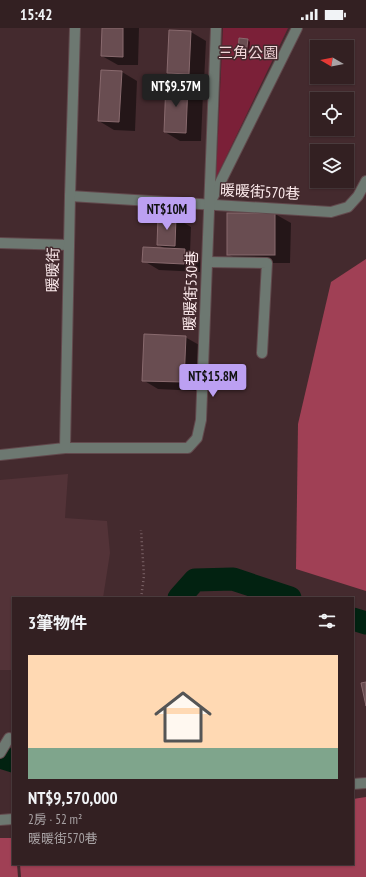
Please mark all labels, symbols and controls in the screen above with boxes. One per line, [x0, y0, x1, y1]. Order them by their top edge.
text: 15:42 [20, 5, 52, 24]
north arrow [310, 40, 354, 84]
map controls [310, 40, 354, 188]
park label: 三角公園 [218, 43, 278, 62]
pin: NT$9.57M [135, 74, 217, 108]
text: NT$9.57M [151, 78, 201, 95]
button: locate [310, 92, 354, 136]
button: layers [310, 144, 354, 188]
street label: 暖暖街570巷 [219, 180, 301, 203]
pin: NT$10M [134, 197, 200, 231]
text: NT$10M [147, 201, 187, 218]
street label: 暖暖街 [43, 247, 62, 293]
street label: 暖暖街530巷 [180, 251, 201, 331]
pin: NT$15.8M [172, 364, 254, 398]
text: NT$15.8M [188, 368, 238, 385]
icon: filters [316, 610, 338, 632]
text: 3筆物件 [28, 612, 87, 634]
icon: home [147, 681, 219, 753]
text: NT$9,570,000 [28, 787, 118, 809]
text: 2房 · 52 m² [28, 811, 82, 828]
text: 暖暖街570巷 [28, 830, 98, 847]

